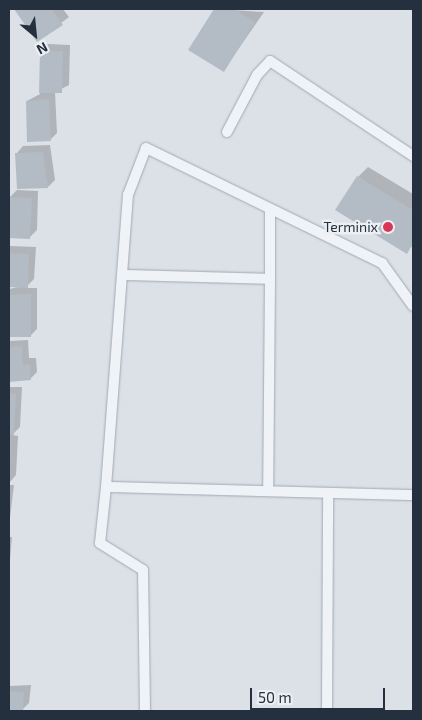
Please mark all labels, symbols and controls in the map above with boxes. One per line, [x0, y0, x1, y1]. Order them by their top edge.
north arrow [10, 10, 60, 60]
text: N [34, 39, 51, 59]
place label: Terminix [324, 219, 378, 235]
marker: Terminix [382, 221, 394, 233]
scale bar [252, 678, 387, 710]
text: 50 m [258, 688, 292, 706]

